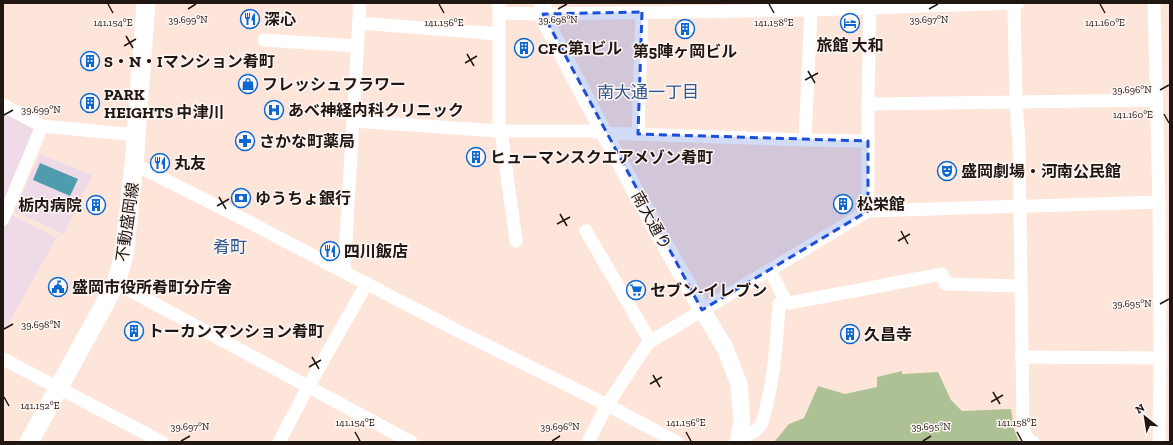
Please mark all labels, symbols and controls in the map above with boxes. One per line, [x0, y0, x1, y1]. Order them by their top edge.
restaurant icon: 深心 [239, 8, 261, 30]
place label: 深心 [264, 10, 296, 29]
hotel icon: 旅館 大和 [839, 12, 861, 34]
text: 39.699°N [168, 14, 208, 26]
text: 39.698°N [538, 14, 578, 26]
text: 39.697°N [910, 14, 949, 26]
text: 141.154°E [93, 17, 133, 29]
text: 141.156°E [424, 17, 464, 29]
text: 141.158°E [754, 17, 794, 29]
text: 141.160°E [1085, 17, 1125, 29]
building icon: 第5陣ヶ岡ビル [674, 18, 696, 40]
place label: 旅館 大和 [817, 36, 884, 55]
building icon: CFC第1ビル [513, 37, 535, 59]
place label: CFC第1ビル [538, 39, 622, 58]
place label: 第5陣ヶ岡ビル [633, 42, 737, 61]
building icon: S・N・Iマンション肴町 [79, 50, 101, 72]
place label: S・N・Iマンション肴町 [104, 52, 275, 71]
shop icon: フレッシュフラワー [237, 73, 259, 95]
place label: フレッシュフラワー [262, 75, 406, 94]
district label: 南大通一丁目 [597, 82, 699, 102]
text: 39.696°N [1112, 84, 1152, 96]
place label: PARK HEIGHTS 中津川 [104, 85, 225, 122]
building icon: PARK HEIGHTS 中津川 [79, 92, 101, 114]
hospital icon: あべ神経内科クリニック [263, 99, 285, 121]
place label: あべ神経内科クリニック [288, 101, 464, 120]
text: 39.699°N [21, 104, 61, 116]
text: 141.160°E [1113, 109, 1153, 121]
pharmacy icon: さかな町薬局 [234, 130, 256, 152]
place label: さかな町薬局 [259, 132, 355, 151]
building icon: ヒューマンスクエアメゾン肴町 [465, 146, 487, 168]
place label: ヒューマンスクエアメゾン肴町 [490, 148, 713, 167]
restaurant icon: 丸友 [149, 152, 171, 174]
place label: 丸友 [174, 154, 206, 173]
theatre icon: 盛岡劇場・河南公民館 [936, 160, 958, 182]
place label: 盛岡劇場・河南公民館 [961, 162, 1121, 181]
street label: 不動盛岡線 [113, 181, 142, 263]
bank icon: ゆうちょ銀行 [230, 187, 252, 209]
street label: 南大通り [628, 188, 675, 253]
place label: ゆうちょ銀行 [255, 189, 351, 208]
building icon: 松栄館 [832, 193, 854, 215]
building icon: 栃内病院 [85, 194, 107, 216]
place label: 松栄館 [857, 195, 905, 214]
place label: 栃内病院 [18, 196, 82, 215]
district label: 肴町 [213, 237, 247, 257]
restaurant icon: 四川飯店 [319, 240, 341, 262]
place label: 四川飯店 [344, 242, 408, 261]
public building icon: 盛岡市役所肴町分庁舎 [47, 276, 69, 298]
place label: 盛岡市役所肴町分庁舎 [72, 278, 232, 297]
supermarket icon: セブン-イレブン [625, 279, 647, 301]
place label: セブン-イレブン [650, 281, 767, 300]
text: 39.695°N [1112, 298, 1152, 310]
text: 39.698°N [21, 319, 61, 331]
building icon: トーカンマンション肴町 [123, 320, 145, 342]
place label: トーカンマンション肴町 [148, 322, 324, 341]
building icon: 久昌寺 [839, 323, 861, 345]
place label: 久昌寺 [864, 325, 912, 344]
north arrow [1125, 397, 1165, 437]
text: 141.152°E [20, 400, 60, 412]
text: N [1133, 401, 1148, 416]
text: 141.154°E [335, 417, 375, 429]
text: 141.156°E [666, 417, 706, 429]
text: 141.158°E [997, 417, 1037, 429]
text: 39.697°N [171, 421, 210, 433]
text: 39.696°N [540, 421, 580, 433]
text: 39.695°N [911, 421, 951, 433]

